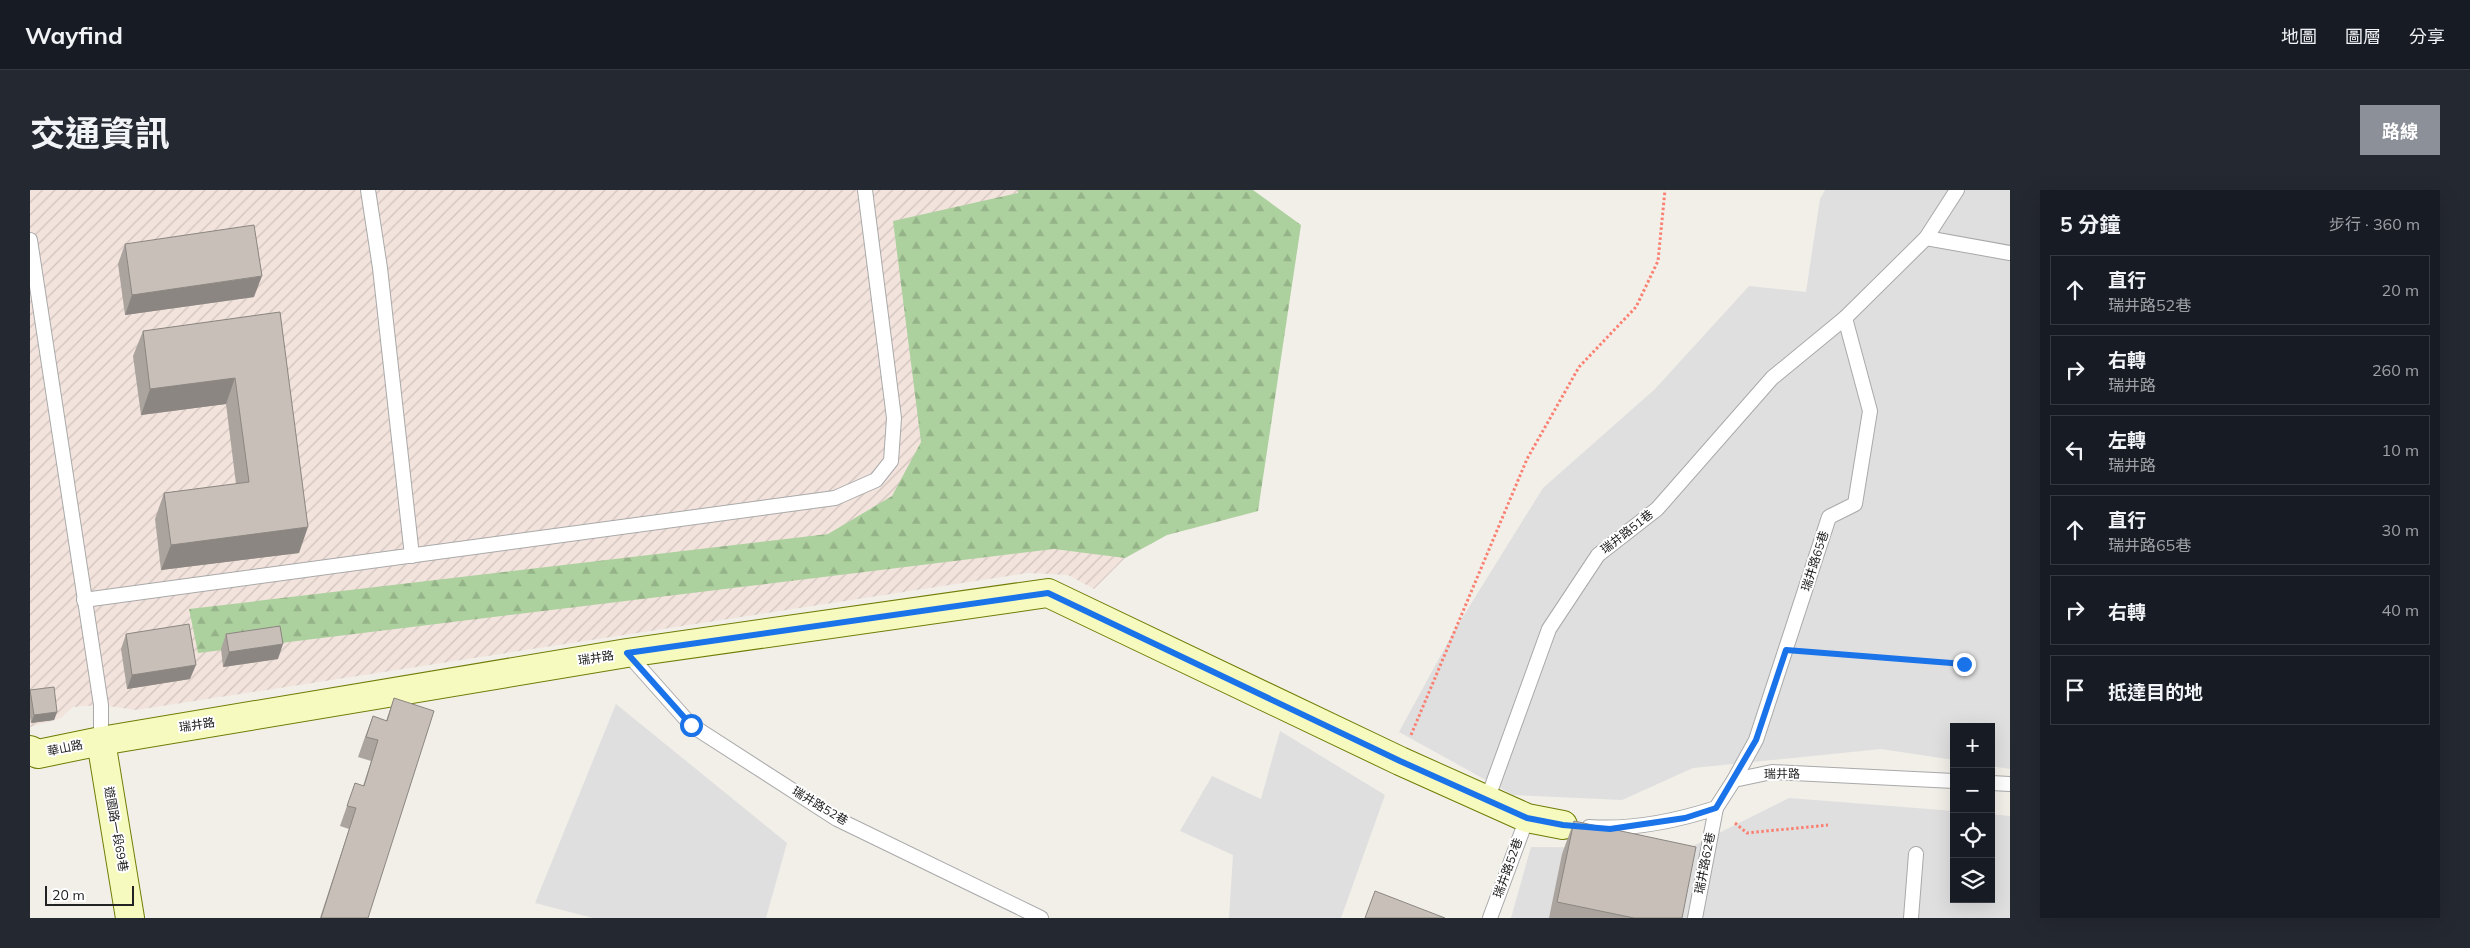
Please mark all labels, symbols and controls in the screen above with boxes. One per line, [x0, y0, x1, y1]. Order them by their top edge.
text: Wayfind [25, 20, 123, 50]
text: 地圖 [2281, 25, 2317, 48]
text: 圖層 [2345, 25, 2381, 48]
text: 分享 [2409, 25, 2445, 48]
button: 路線 [2360, 105, 2440, 155]
text: 交通資訊 [30, 111, 170, 155]
text: 5 分鐘 [2060, 211, 2120, 237]
text: 步行 · 360 m [2329, 214, 2420, 234]
text: 直行 [2108, 268, 2146, 292]
icon: ahead [2061, 276, 2089, 304]
text: 20 m [2382, 280, 2419, 300]
text: 瑞井路52巷 [2108, 295, 2191, 315]
text: 右轉 [2108, 348, 2146, 372]
icon: right [2061, 356, 2089, 384]
text: 260 m [2372, 360, 2419, 380]
text: 瑞井路 [2108, 375, 2156, 395]
text: 左轉 [2108, 428, 2146, 452]
icon: left [2061, 436, 2089, 464]
text: 10 m [2382, 440, 2419, 460]
text: 瑞井路 [2108, 455, 2156, 475]
street label: 瑞井路51巷 [1597, 506, 1656, 557]
text: 直行 [2108, 508, 2146, 532]
icon: ahead [2061, 516, 2089, 544]
text: 30 m [2382, 520, 2419, 540]
street label: 瑞井路65巷 [1798, 529, 1831, 593]
text: 瑞井路65巷 [2108, 535, 2191, 555]
icon: right [2061, 596, 2089, 624]
text: 右轉 [2108, 600, 2146, 624]
text: 40 m [2382, 600, 2419, 620]
street label: 瑞井路 [577, 647, 615, 668]
route end [1953, 653, 1976, 676]
icon: arrive [2061, 676, 2089, 704]
text: 抵達目的地 [2108, 680, 2203, 704]
street label: 瑞井路 [178, 714, 216, 735]
route start [680, 714, 703, 737]
map controls [1950, 723, 1995, 903]
button: + [1950, 723, 1995, 768]
street label: 華山路 [46, 736, 84, 759]
street label: 瑞井路 [1764, 766, 1800, 781]
button: − [1950, 768, 1995, 813]
street label: 瑞井路52巷 [790, 783, 851, 828]
street label: 遊園路一段69巷 [102, 785, 131, 873]
button: locate [1950, 813, 1995, 858]
street label: 瑞井路62巷 [1691, 831, 1718, 895]
street label: 瑞井路52巷 [1490, 836, 1525, 900]
button: layers [1950, 858, 1995, 903]
scale bar [45, 883, 134, 906]
text: 20 m [52, 886, 85, 904]

